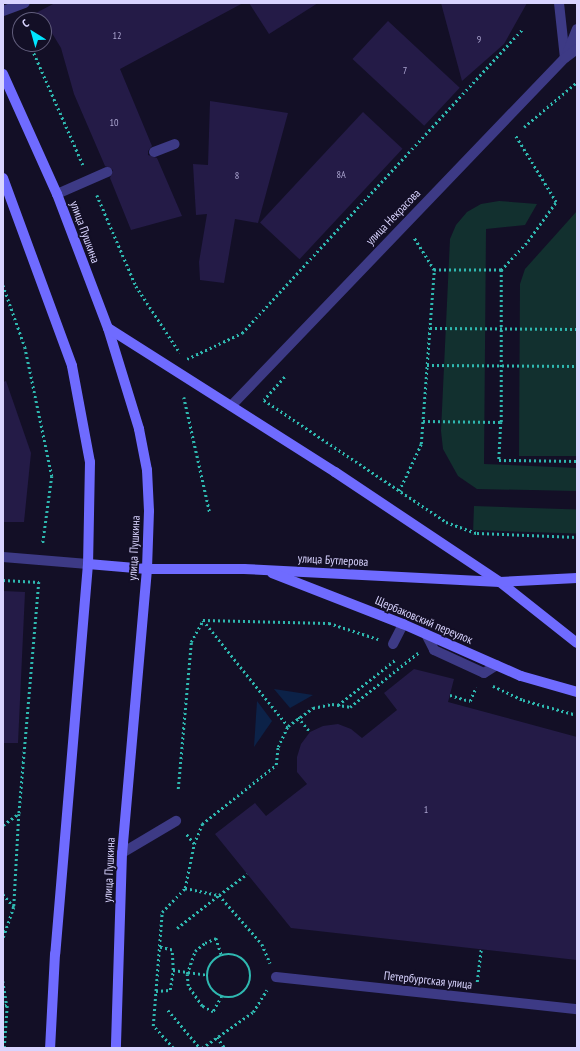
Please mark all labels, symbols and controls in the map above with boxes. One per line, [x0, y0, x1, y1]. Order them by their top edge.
north arrow [12, 12, 52, 52]
text: С [19, 16, 32, 30]
house number: 12 [113, 30, 121, 42]
house number: 9 [477, 34, 481, 46]
house number: 7 [403, 65, 407, 77]
house number: 10 [110, 117, 118, 129]
house number: 8А [336, 169, 346, 181]
house number: 8 [235, 170, 239, 182]
street label: улица Некрасова [363, 186, 423, 248]
street label: улица Пушкина [67, 199, 103, 265]
street label: улица Пушкина [125, 515, 143, 581]
street label: улица Бутлерова [297, 551, 369, 569]
street label: Щербаковский переулок [373, 593, 475, 647]
house number: 1 [424, 804, 428, 816]
street label: улица Пушкина [100, 837, 118, 903]
street label: Петербургская улица [383, 968, 473, 992]

